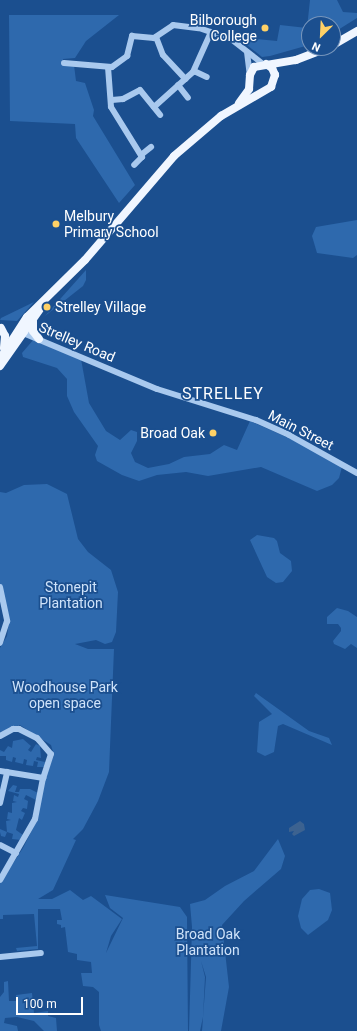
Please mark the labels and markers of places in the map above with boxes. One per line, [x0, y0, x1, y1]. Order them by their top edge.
place label: Bilborough College [190, 12, 257, 44]
marker: Bilborough College [260, 23, 270, 33]
place label: Melbury Primary School [64, 208, 159, 240]
marker: Melbury Primary School [51, 219, 61, 229]
place label: Strelley Village [55, 299, 146, 315]
marker: Strelley Village [42, 302, 52, 312]
place label: Broad Oak [140, 425, 205, 441]
marker: Broad Oak [208, 428, 218, 438]

